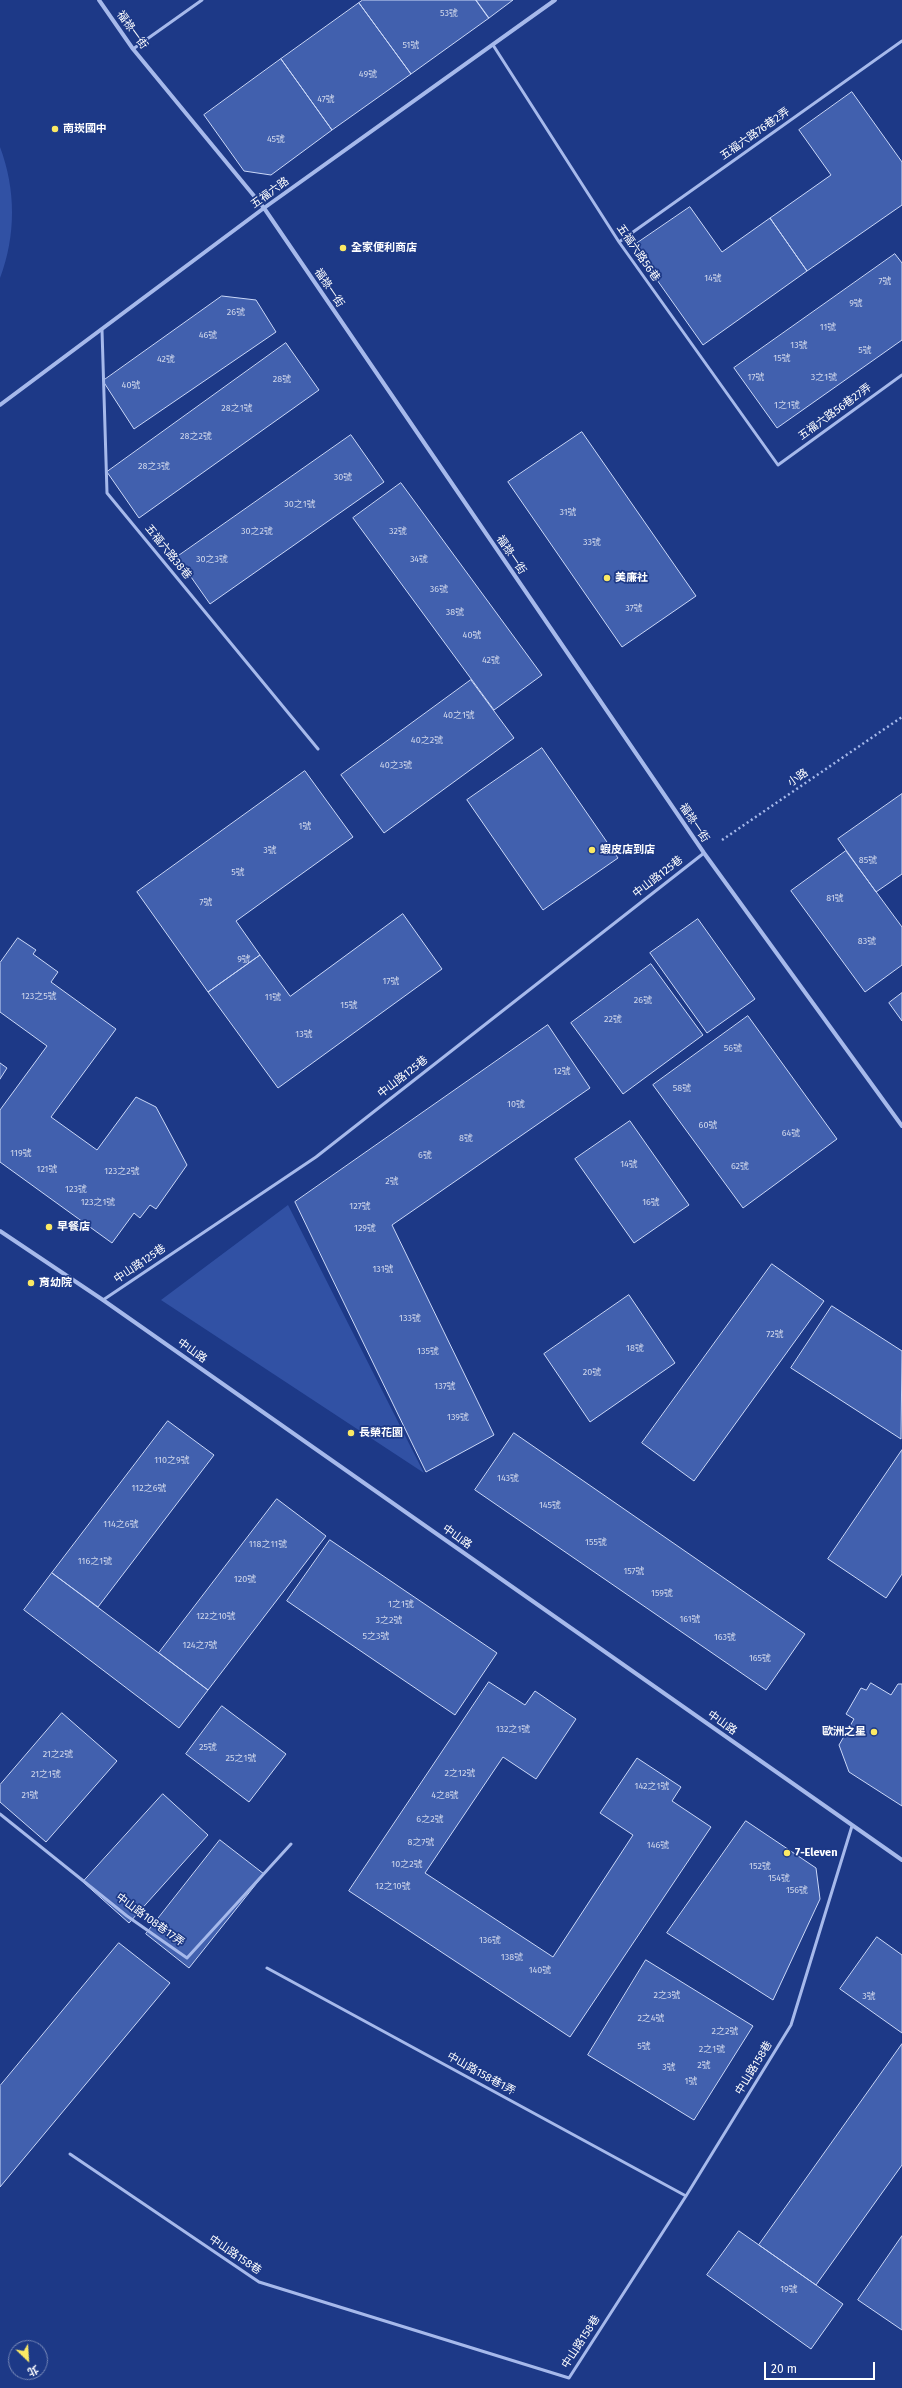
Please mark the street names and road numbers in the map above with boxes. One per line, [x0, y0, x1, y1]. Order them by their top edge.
street label: 福祿一街 [114, 8, 150, 52]
street label: 五福六路76巷2弄 [718, 105, 792, 163]
street label: 五福六路 [248, 175, 292, 211]
street label: 五福六路56巷 [614, 222, 662, 284]
street label: 福祿一街 [311, 266, 347, 310]
street label: 五福六路56巷27弄 [796, 381, 874, 443]
street label: 五福六路38巷 [142, 522, 194, 582]
street label: 福祿一街 [493, 533, 529, 577]
street label: 小路 [785, 766, 811, 790]
street label: 福祿一街 [676, 801, 712, 845]
street label: 中山路125巷 [630, 853, 686, 901]
street label: 中山路125巷 [375, 1053, 431, 1101]
street label: 中山路125巷 [112, 1242, 168, 1286]
street label: 中山路 [175, 1336, 209, 1366]
street label: 中山路 [440, 1522, 474, 1552]
street label: 中山路 [705, 1708, 739, 1738]
street label: 中山路108巷17弄 [113, 1891, 187, 1949]
street label: 中山路158巷 [733, 2039, 775, 2097]
street label: 中山路158巷1弄 [445, 2050, 517, 2098]
street label: 中山路158巷 [206, 2233, 264, 2277]
street label: 中山路158巷 [559, 2313, 603, 2371]

